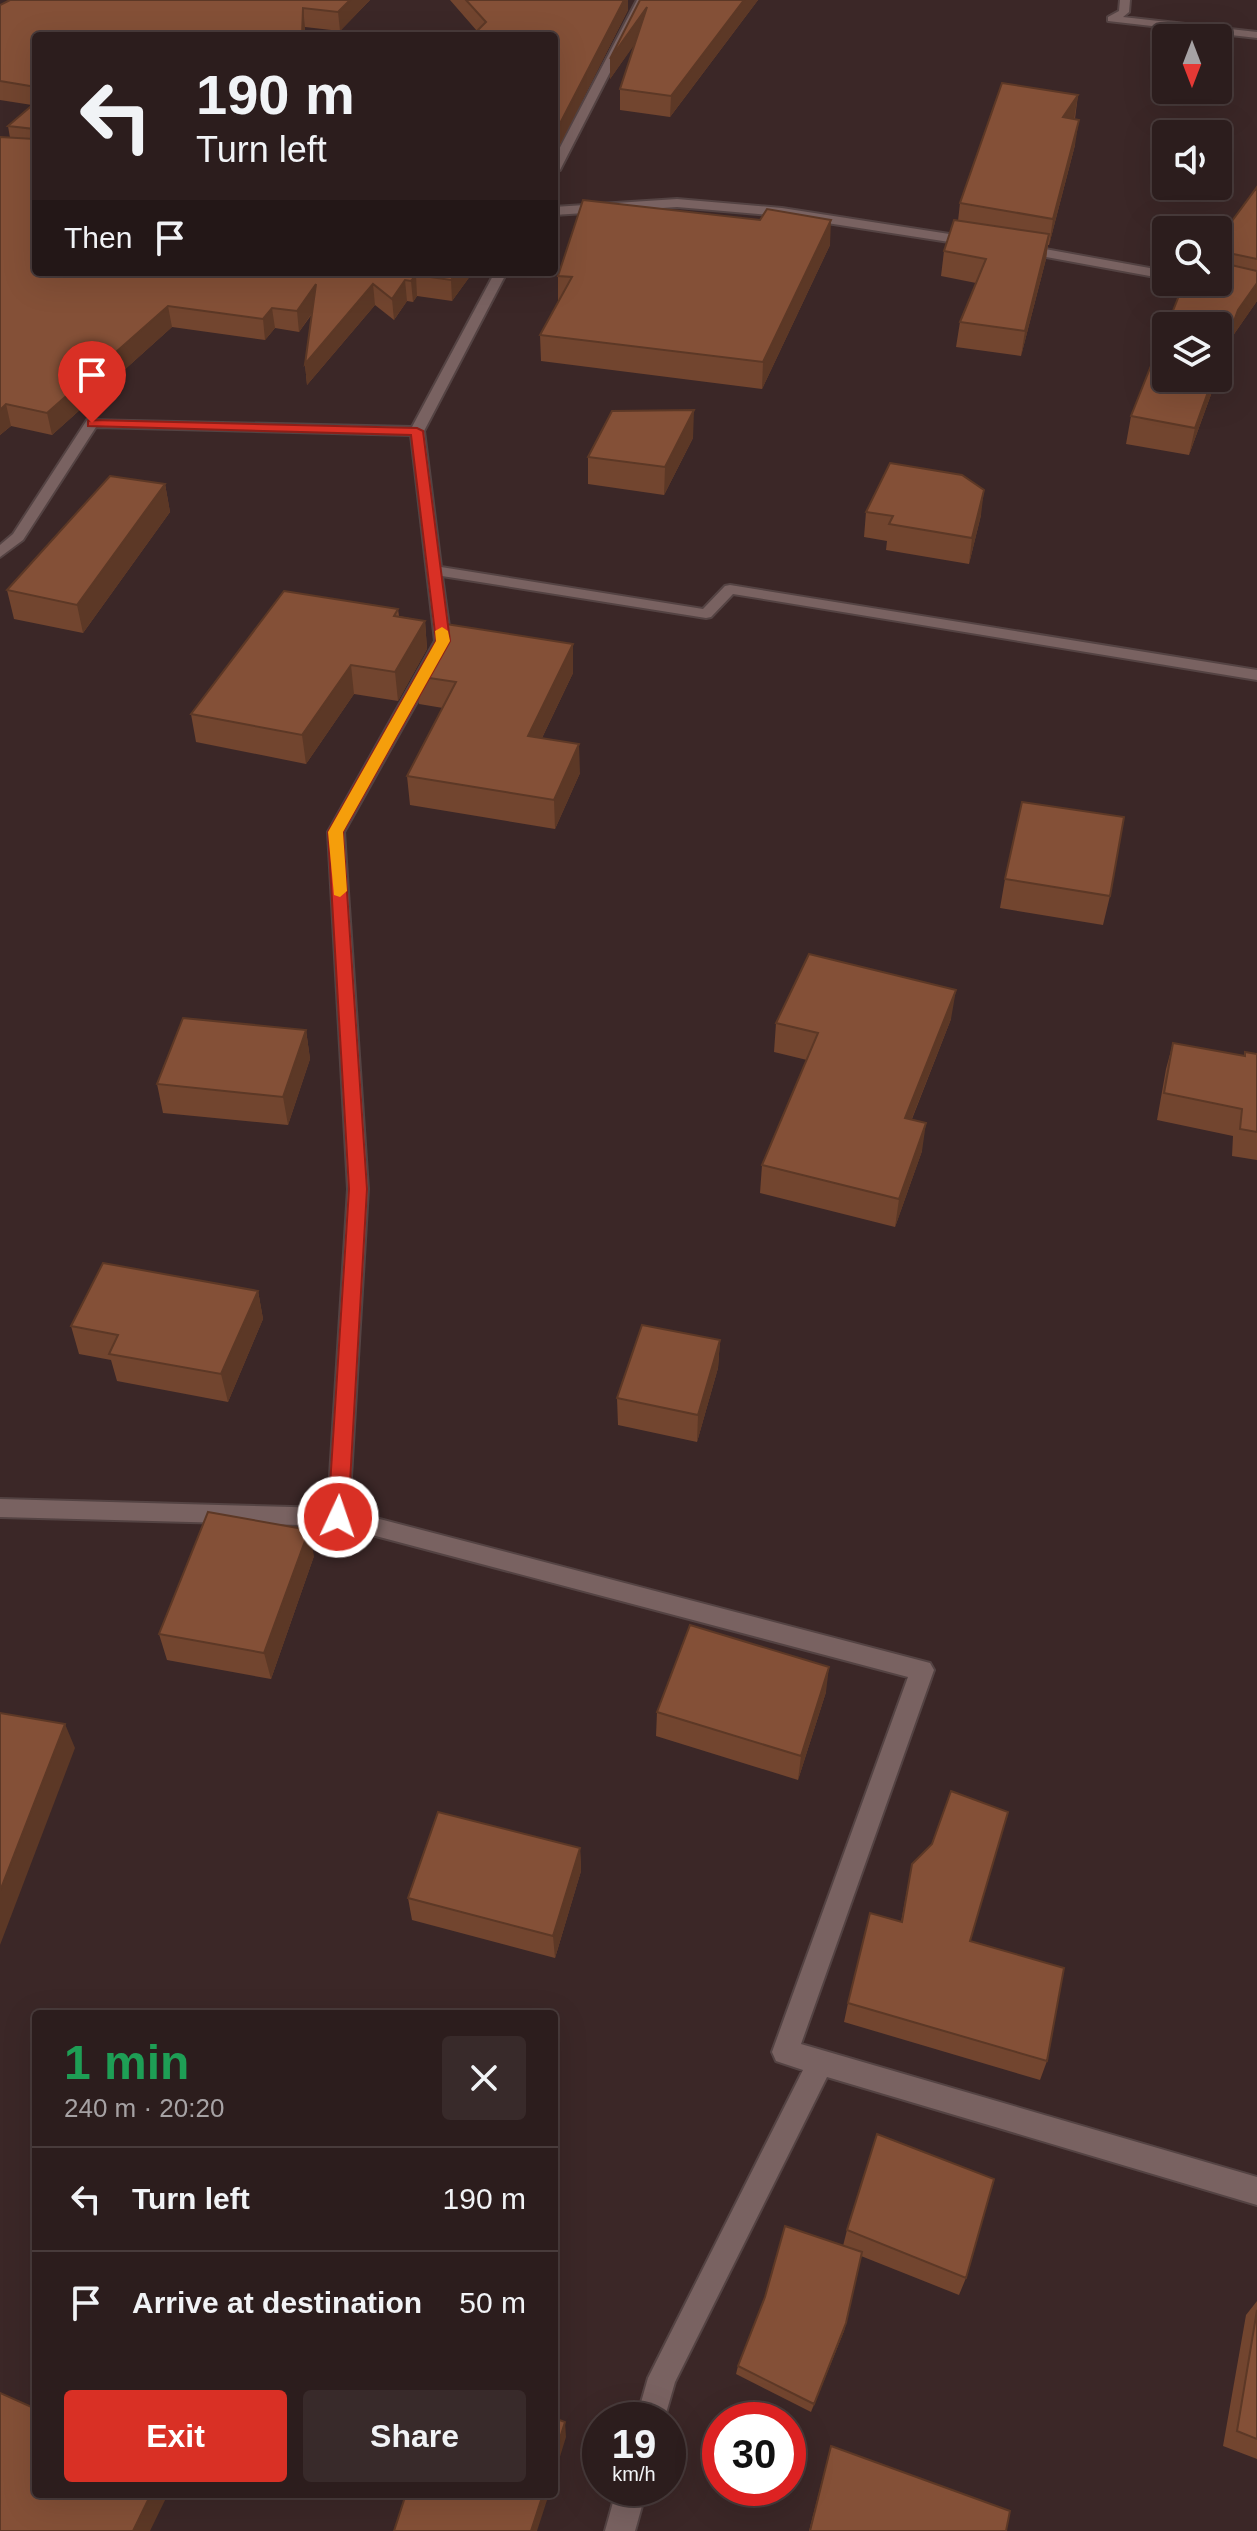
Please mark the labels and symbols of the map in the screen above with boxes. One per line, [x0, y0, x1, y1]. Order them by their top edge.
north arrow [1152, 24, 1232, 104]
pin [58, 341, 126, 423]
position arrow [296, 1475, 380, 1559]
speed limit sign: 30 [702, 2402, 806, 2506]

